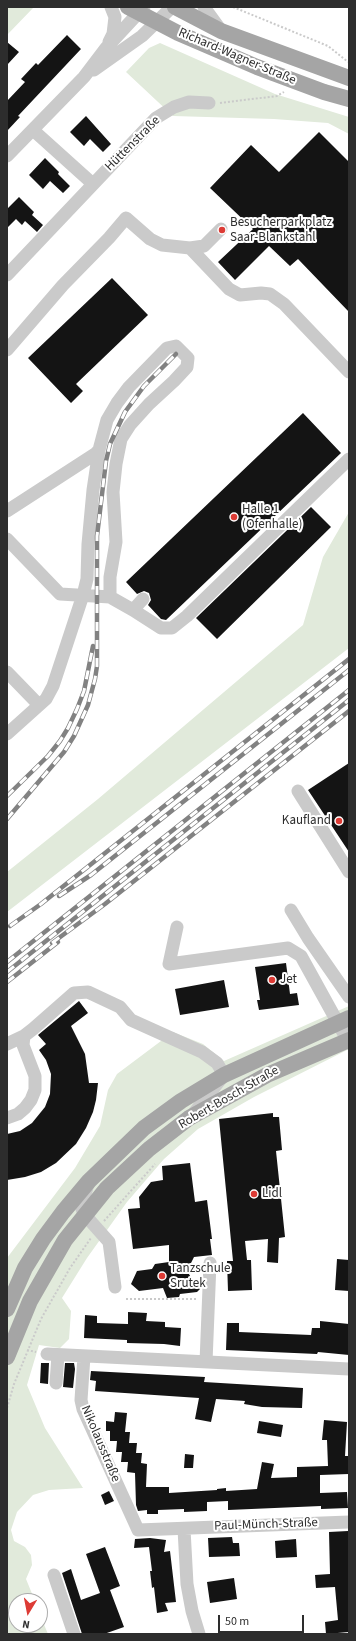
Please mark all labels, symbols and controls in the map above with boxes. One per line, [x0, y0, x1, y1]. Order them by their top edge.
street label: Richard-Wagner-Straße [176, 25, 298, 89]
street label: Hüttenstraße [102, 113, 164, 175]
place label: Besucherparkplatz Saar-Blankstahl [230, 215, 332, 246]
marker: Besucherparkplatz Saar-Blankstahl [217, 225, 227, 235]
place label: Halle 1 (Ofenhalle) [242, 502, 302, 533]
marker: Halle 1 (Ofenhalle) [229, 512, 239, 522]
place label: Kaufland [282, 813, 331, 829]
marker: Kaufland [334, 816, 344, 826]
place label: Jet [280, 972, 297, 988]
marker: Jet [267, 975, 277, 985]
street label: Robert-Bosch-Straße [176, 1063, 282, 1133]
place label: Lidl [262, 1186, 282, 1202]
marker: Lidl [249, 1189, 259, 1199]
place label: Tanzschule Srutek [170, 1261, 230, 1292]
marker: Tanzschule Srutek [157, 1271, 167, 1281]
street label: Nikolausstraße [77, 1403, 123, 1485]
street label: Paul-Münch-Straße [214, 1515, 318, 1535]
north arrow [8, 1593, 48, 1633]
scale bar [220, 1607, 306, 1633]
text: 50 m [225, 1613, 249, 1630]
text: N [21, 1616, 31, 1632]

